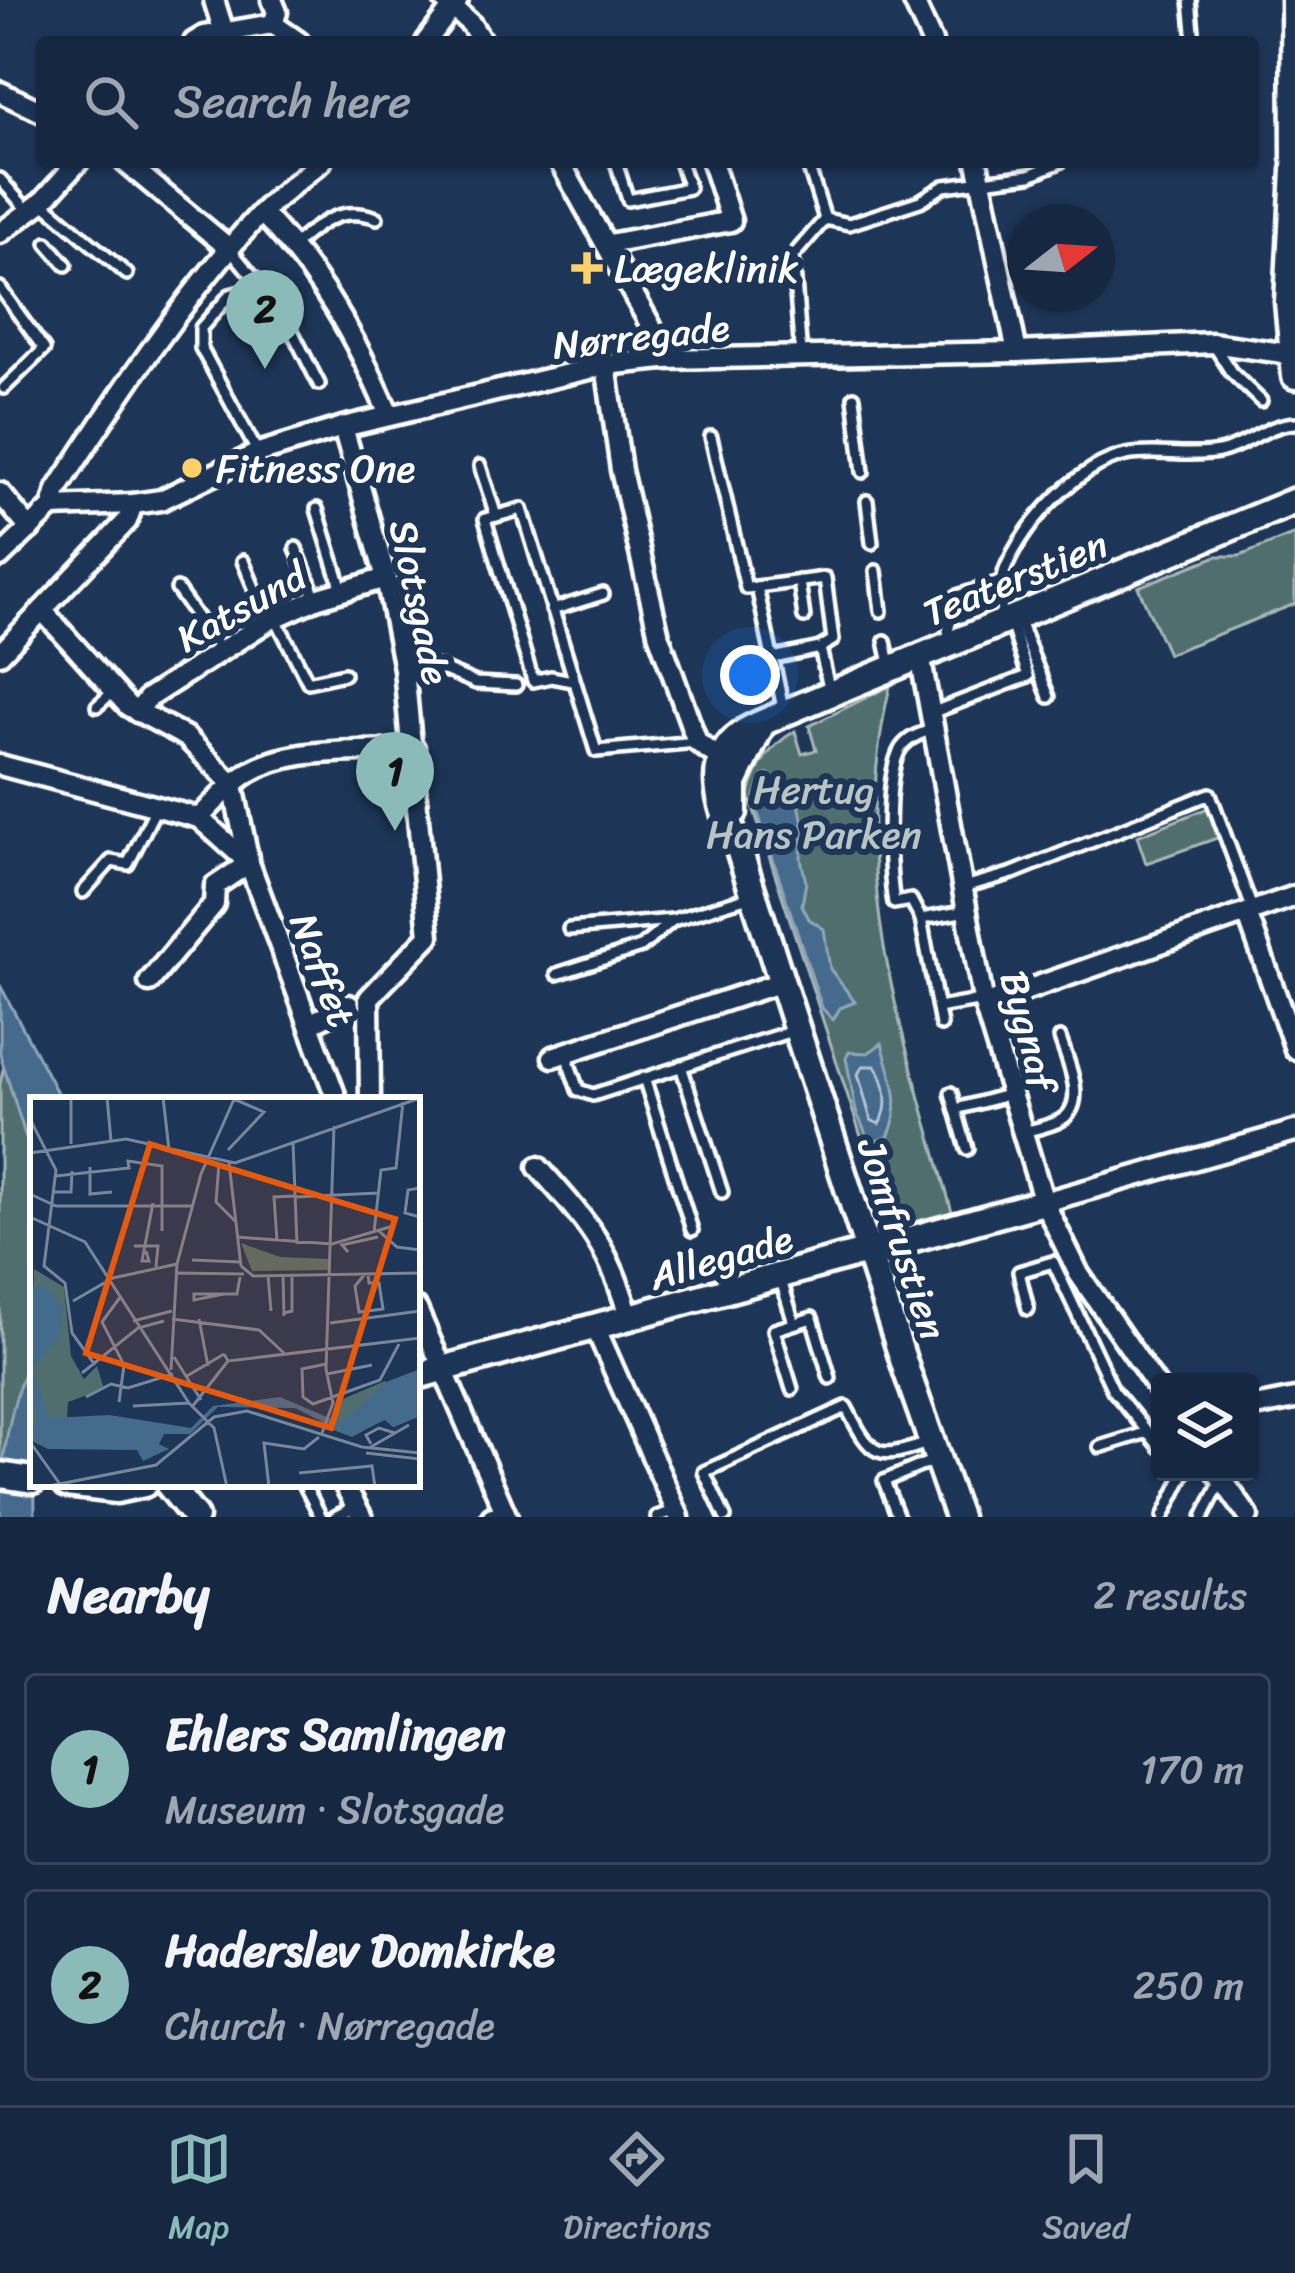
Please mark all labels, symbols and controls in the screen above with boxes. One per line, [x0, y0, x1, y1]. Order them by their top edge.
search box [36, 36, 1259, 168]
text: Search here [174, 62, 411, 142]
icon: search [78, 69, 144, 135]
north arrow [1007, 204, 1115, 312]
place label: Lægeklinik [614, 234, 799, 303]
marker: Lægeklinik [571, 252, 603, 284]
pin: 2 [226, 270, 304, 369]
street label: Nørregade [549, 292, 733, 380]
place label: Fitness One [216, 434, 415, 503]
marker: Fitness One [179, 455, 205, 481]
street label: Teaterstien [912, 510, 1118, 646]
street label: Slotsgade [369, 513, 471, 691]
street label: Katsund [163, 541, 321, 671]
your location [720, 645, 780, 705]
pin: 1 [356, 732, 434, 831]
park label: Hertug Hans Parken [706, 755, 922, 869]
street label: Naffet [270, 902, 376, 1038]
street label: Bygnaf [980, 963, 1079, 1104]
inset map [30, 1097, 420, 1487]
street label: Jomfrustien [836, 1127, 967, 1349]
street label: Allegade [640, 1204, 801, 1311]
map controls [1151, 1373, 1259, 1481]
button: layers [1151, 1373, 1259, 1481]
text: Nearby [48, 1550, 209, 1640]
text: 2 results [1093, 1561, 1247, 1630]
text: Ehlers Samlingen [165, 1695, 506, 1775]
text: 1 [82, 1735, 98, 1804]
text: 170 m [1140, 1735, 1244, 1804]
text: Museum · Slotsgade [165, 1775, 504, 1844]
text: Haderslev Domkirke [165, 1911, 555, 1991]
text: 2 [79, 1951, 101, 2020]
text: 250 m [1133, 1951, 1244, 2020]
text: Church · Nørregade [165, 1991, 495, 2060]
tab: Map [166, 2126, 232, 2256]
tab: Directions [563, 2126, 711, 2256]
tab: Saved [1042, 2126, 1129, 2256]

